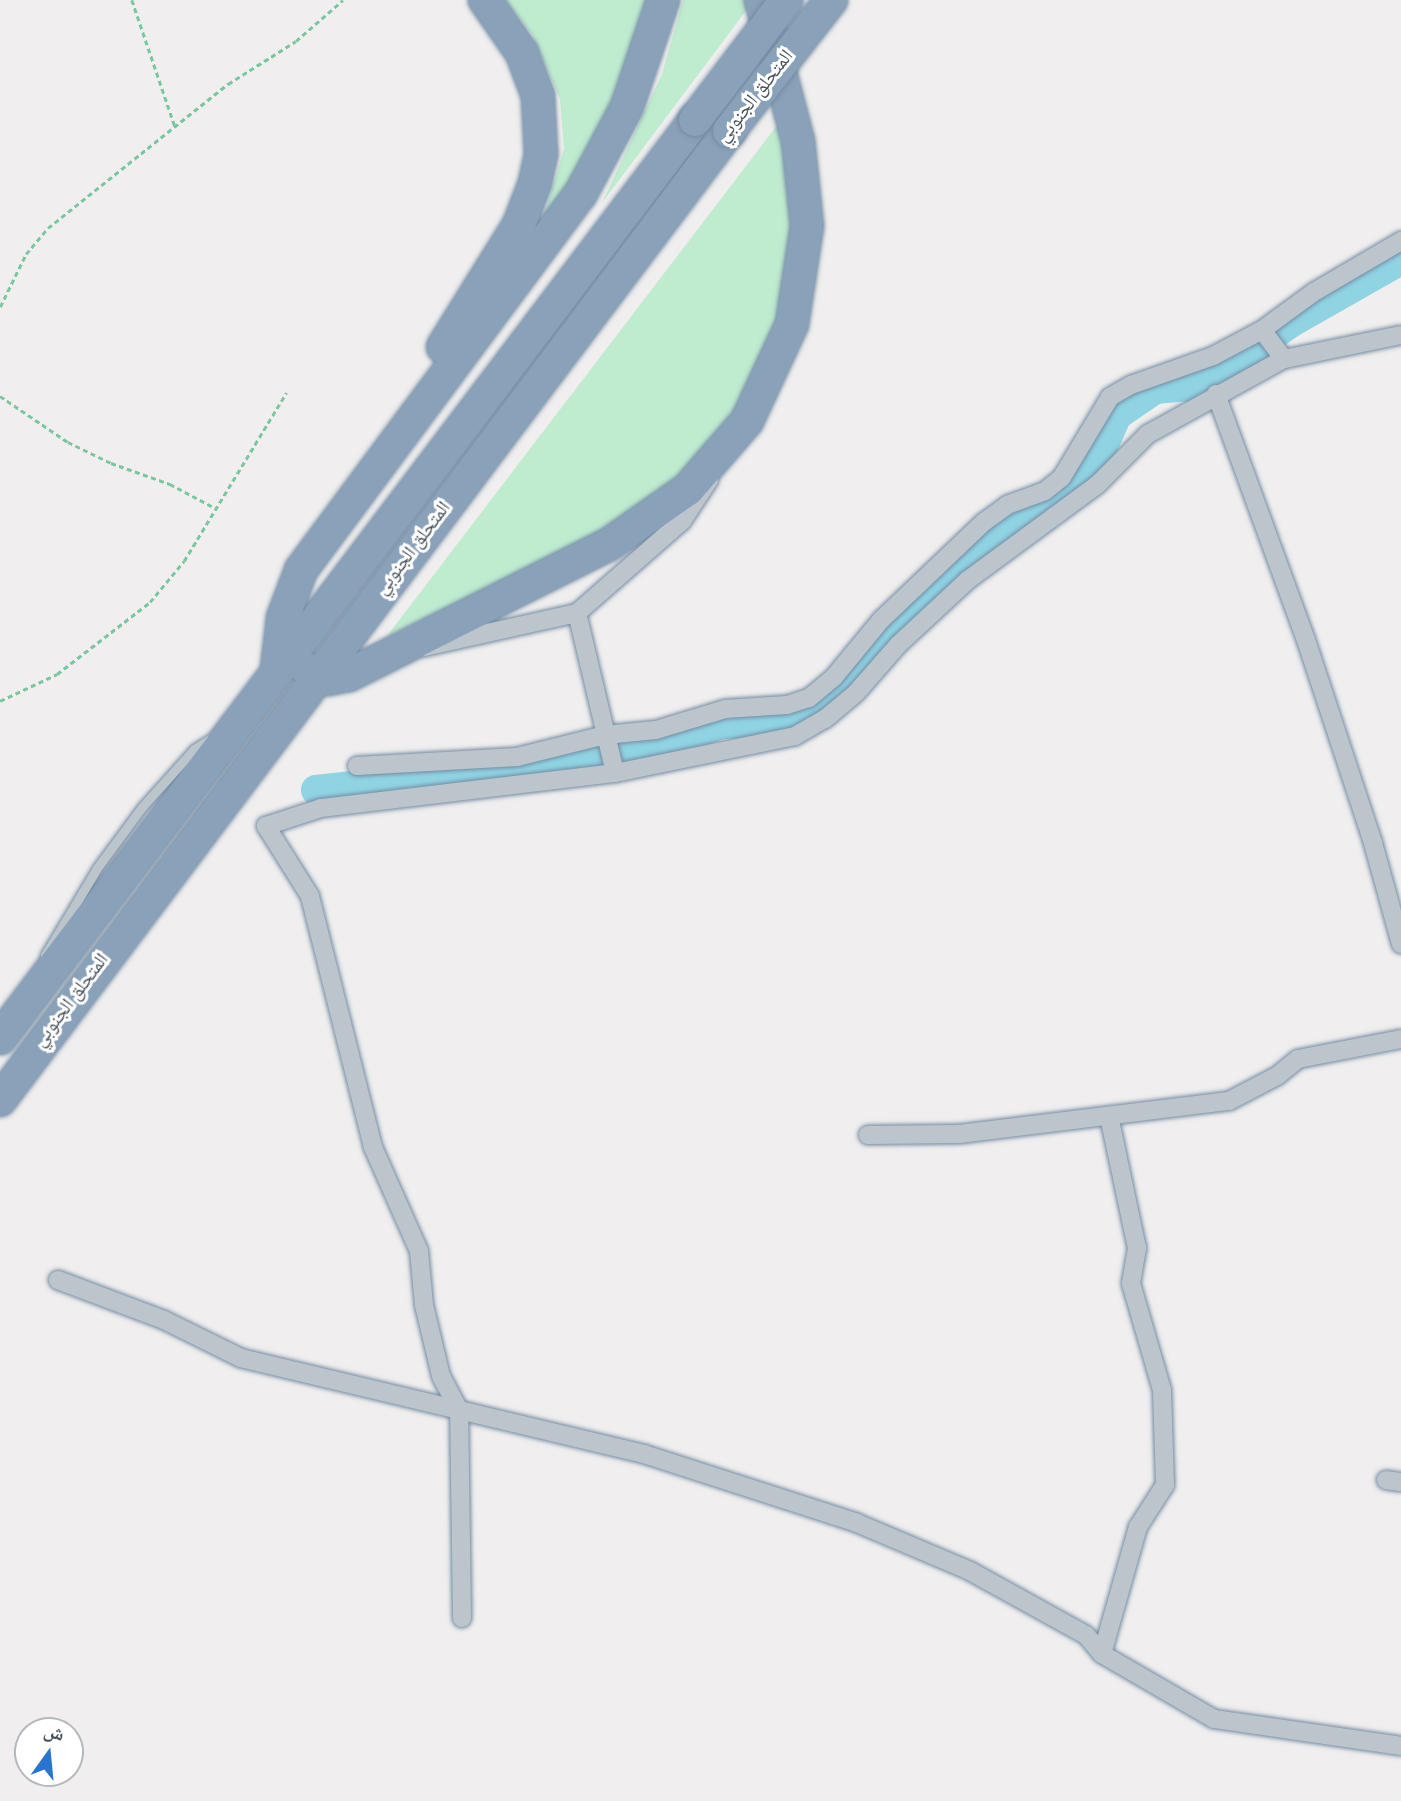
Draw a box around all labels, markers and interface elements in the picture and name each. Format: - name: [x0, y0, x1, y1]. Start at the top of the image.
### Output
- street label: المتحلق الجنوبي: [713, 46, 799, 148]
- street label: المتحلق الجنوبي: [371, 498, 457, 600]
- street label: المتحلق الجنوبي: [29, 950, 115, 1052]
- north arrow: [14, 1717, 84, 1787]
- text: ش: [41, 1719, 67, 1748]

